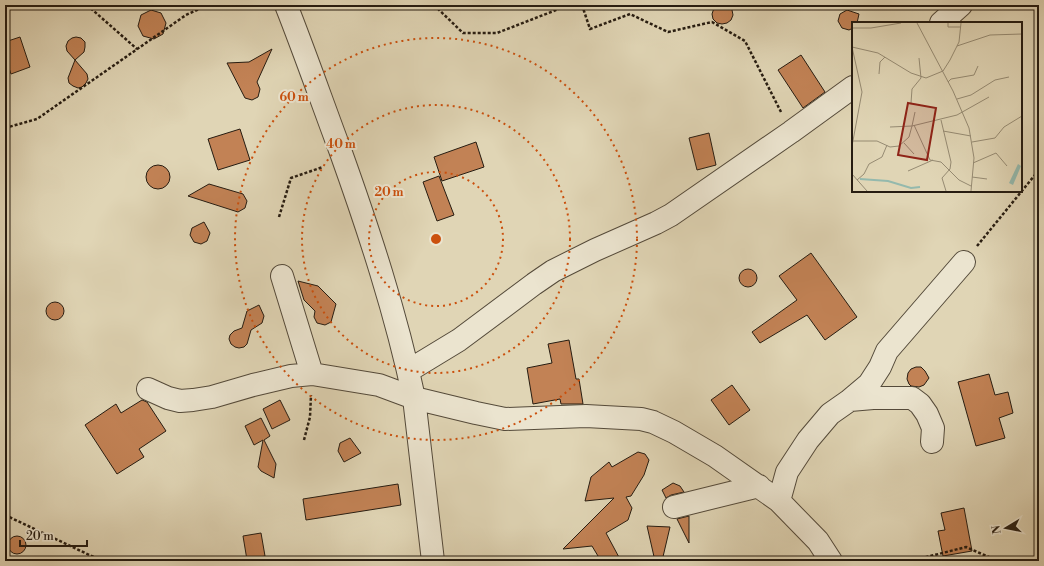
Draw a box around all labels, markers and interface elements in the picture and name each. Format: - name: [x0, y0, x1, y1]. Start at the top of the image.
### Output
- inset map: [852, 22, 1022, 192]
- text: 60 m: [279, 90, 309, 105]
- text: 40 m: [326, 137, 356, 152]
- text: 20 m: [374, 185, 404, 200]
- centre of rings: [429, 232, 443, 246]
- north arrow: [986, 508, 1026, 548]
- scale bar: [20, 522, 87, 548]
- text: N: [989, 524, 1005, 535]
- text: 20 m: [26, 529, 54, 544]

